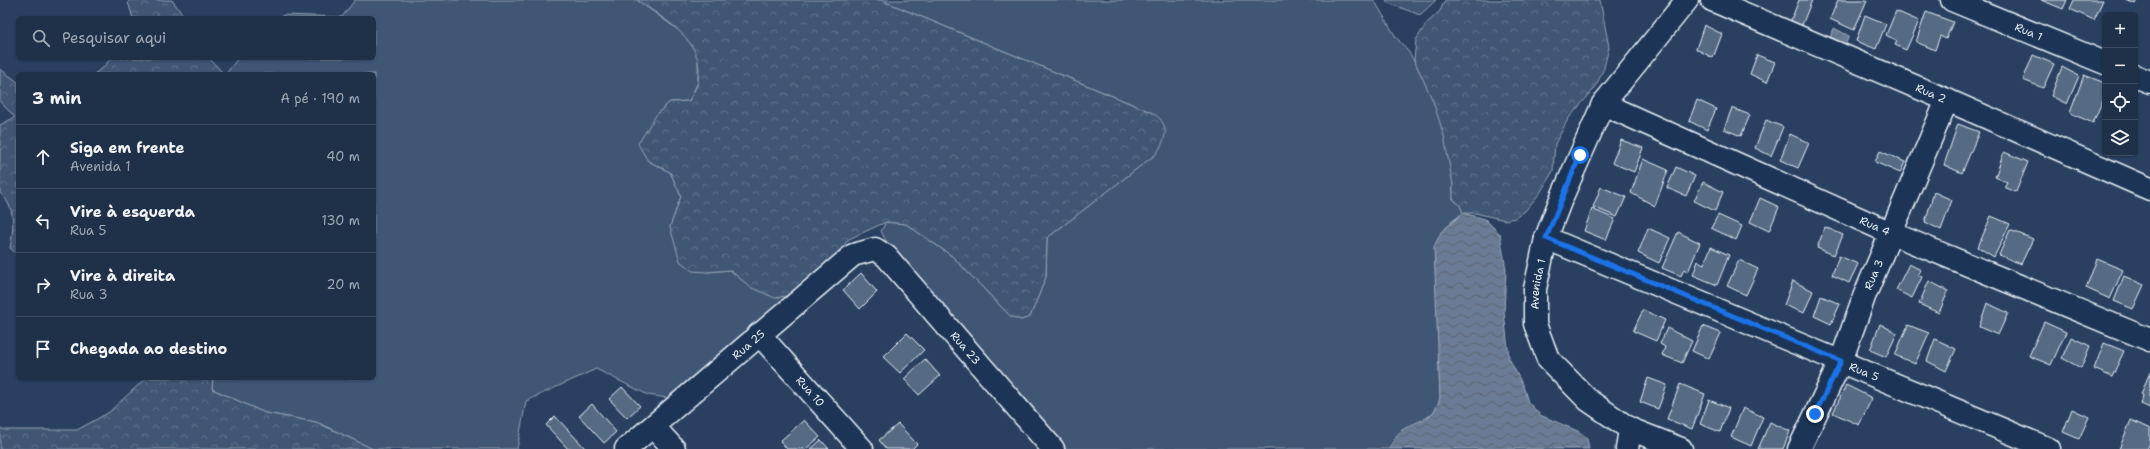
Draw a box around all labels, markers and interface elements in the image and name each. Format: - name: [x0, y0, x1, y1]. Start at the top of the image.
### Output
- map controls: [2102, 12, 2138, 156]
- button: +: [2102, 12, 2138, 48]
- search box: [16, 16, 376, 60]
- street label: Rua 1: [2013, 19, 2045, 44]
- icon: search: [30, 27, 52, 49]
- text: Pesquisar aqui: [62, 28, 166, 48]
- button: −: [2102, 48, 2138, 84]
- street label: Rua 2: [1913, 80, 1949, 106]
- button: locate: [2102, 84, 2138, 120]
- text: 3 min: [32, 87, 82, 109]
- text: A pé · 190 m: [280, 90, 360, 107]
- button: layers: [2102, 120, 2138, 156]
- text: Siga em frente: [70, 138, 185, 158]
- icon: ahead: [32, 146, 54, 168]
- route start: [1571, 146, 1589, 164]
- text: 40 m: [326, 148, 360, 165]
- text: Avenida 1: [70, 158, 131, 175]
- text: Vire à esquerda: [70, 202, 195, 222]
- icon: left: [32, 210, 54, 232]
- text: 130 m: [322, 212, 360, 229]
- street label: Rua 4: [1857, 212, 1893, 239]
- text: Rua 5: [70, 222, 107, 239]
- street label: Avenida 1: [1527, 257, 1549, 310]
- street label: Rua 3: [1860, 257, 1887, 292]
- text: Vire à direita: [70, 266, 175, 286]
- icon: right: [32, 274, 54, 296]
- text: 20 m: [327, 276, 360, 293]
- text: Rua 3: [70, 286, 108, 303]
- street label: Rua 25: [729, 326, 768, 363]
- street label: Rua 23: [947, 328, 984, 368]
- icon: arrive: [32, 338, 54, 360]
- text: Chegada ao destino: [70, 339, 227, 359]
- street label: Rua 5: [1847, 359, 1882, 384]
- street label: Rua 10: [793, 373, 828, 410]
- route end: [1806, 405, 1824, 423]

